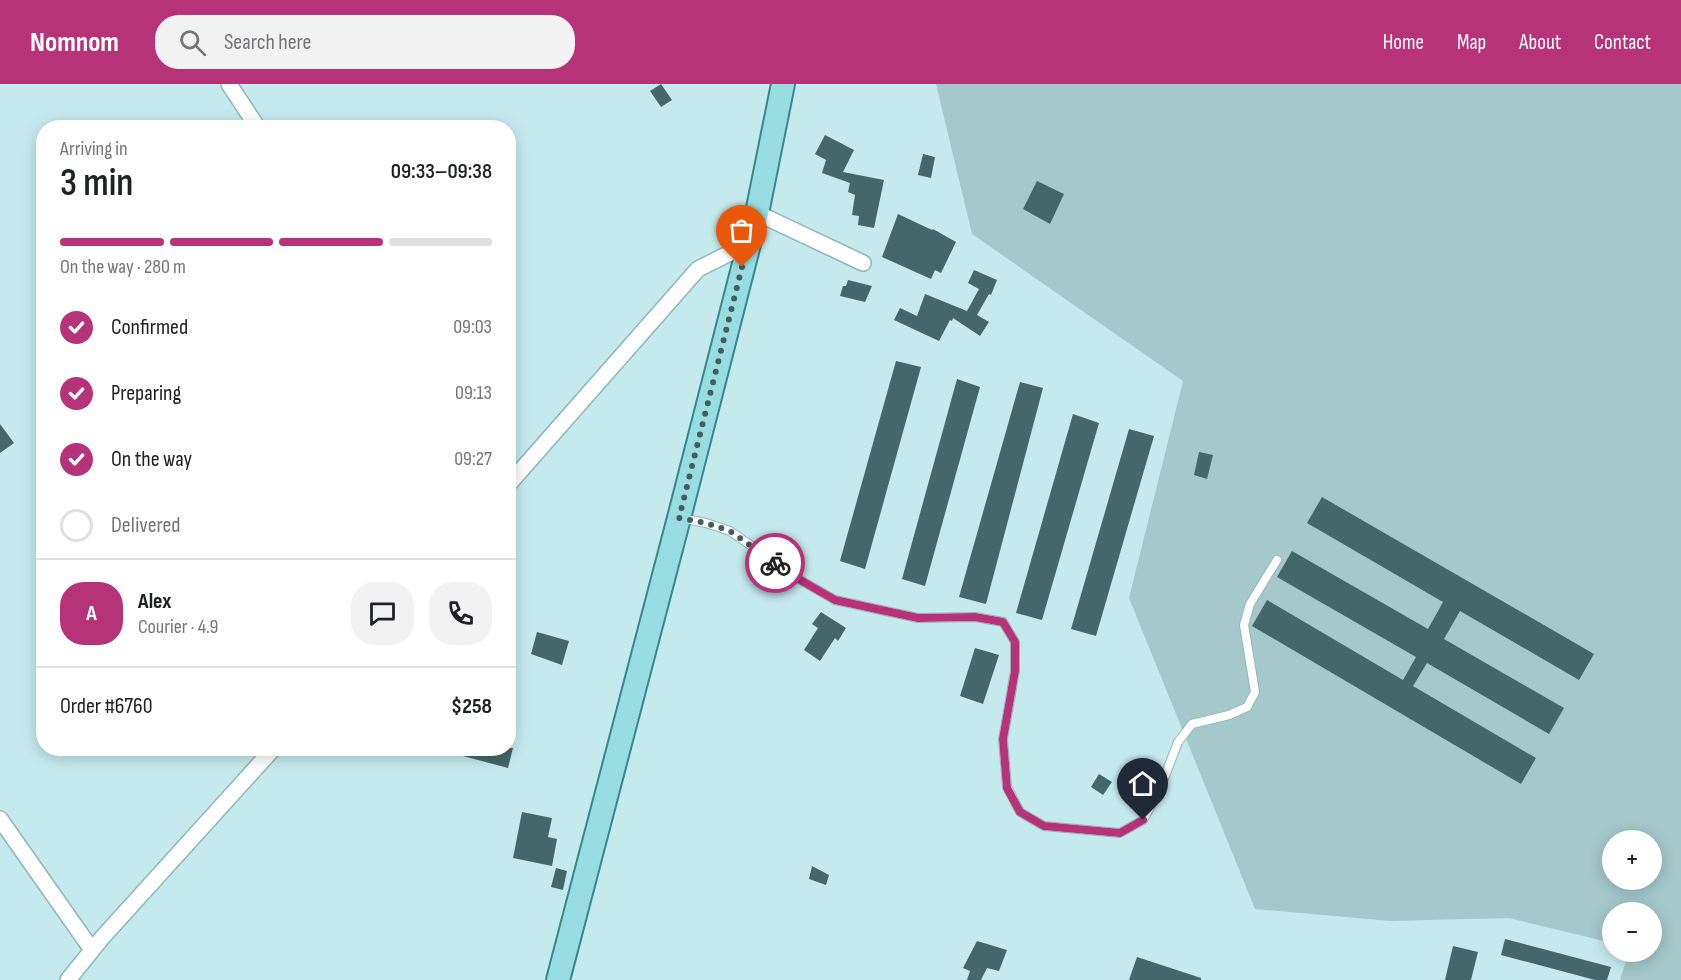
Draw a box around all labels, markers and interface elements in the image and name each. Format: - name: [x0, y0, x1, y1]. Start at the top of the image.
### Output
- search box: [155, 15, 575, 69]
- text: Nomnom: [30, 26, 119, 59]
- icon: search: [176, 26, 209, 59]
- text: Search here: [224, 29, 311, 56]
- text: Home: [1383, 30, 1424, 55]
- text: Map: [1457, 30, 1486, 55]
- text: About: [1519, 30, 1561, 55]
- text: Contact: [1594, 30, 1651, 55]
- text: Arriving in: [60, 137, 128, 161]
- text: 09:33–09:38: [391, 158, 492, 185]
- text: 3 min: [60, 160, 133, 207]
- pin: [716, 205, 767, 267]
- icon: bag: [725, 214, 758, 247]
- text: On the way · 280 m: [60, 255, 186, 279]
- icon: check: [60, 311, 93, 344]
- text: Confirmed: [111, 314, 188, 341]
- text: 09:03: [453, 315, 492, 339]
- icon: check: [60, 377, 93, 410]
- text: Preparing: [111, 380, 181, 407]
- text: 09:13: [455, 381, 492, 405]
- icon: check: [60, 443, 93, 476]
- text: On the way: [111, 446, 192, 473]
- text: 09:27: [454, 447, 492, 471]
- text: Delivered: [111, 512, 180, 539]
- courier: [745, 533, 805, 593]
- icon: bike: [759, 547, 792, 580]
- button: chat: [351, 582, 414, 645]
- button: phone: [429, 582, 492, 645]
- text: Alex: [138, 588, 171, 615]
- text: A: [86, 600, 97, 627]
- text: Courier · 4.9: [138, 615, 218, 639]
- text: Order #6760: [60, 693, 153, 720]
- text: $258: [451, 693, 492, 720]
- pin: [1117, 758, 1168, 820]
- icon: home: [1126, 767, 1159, 800]
- map controls: [1602, 830, 1662, 962]
- button: +: [1602, 830, 1662, 890]
- button: −: [1602, 902, 1662, 962]

